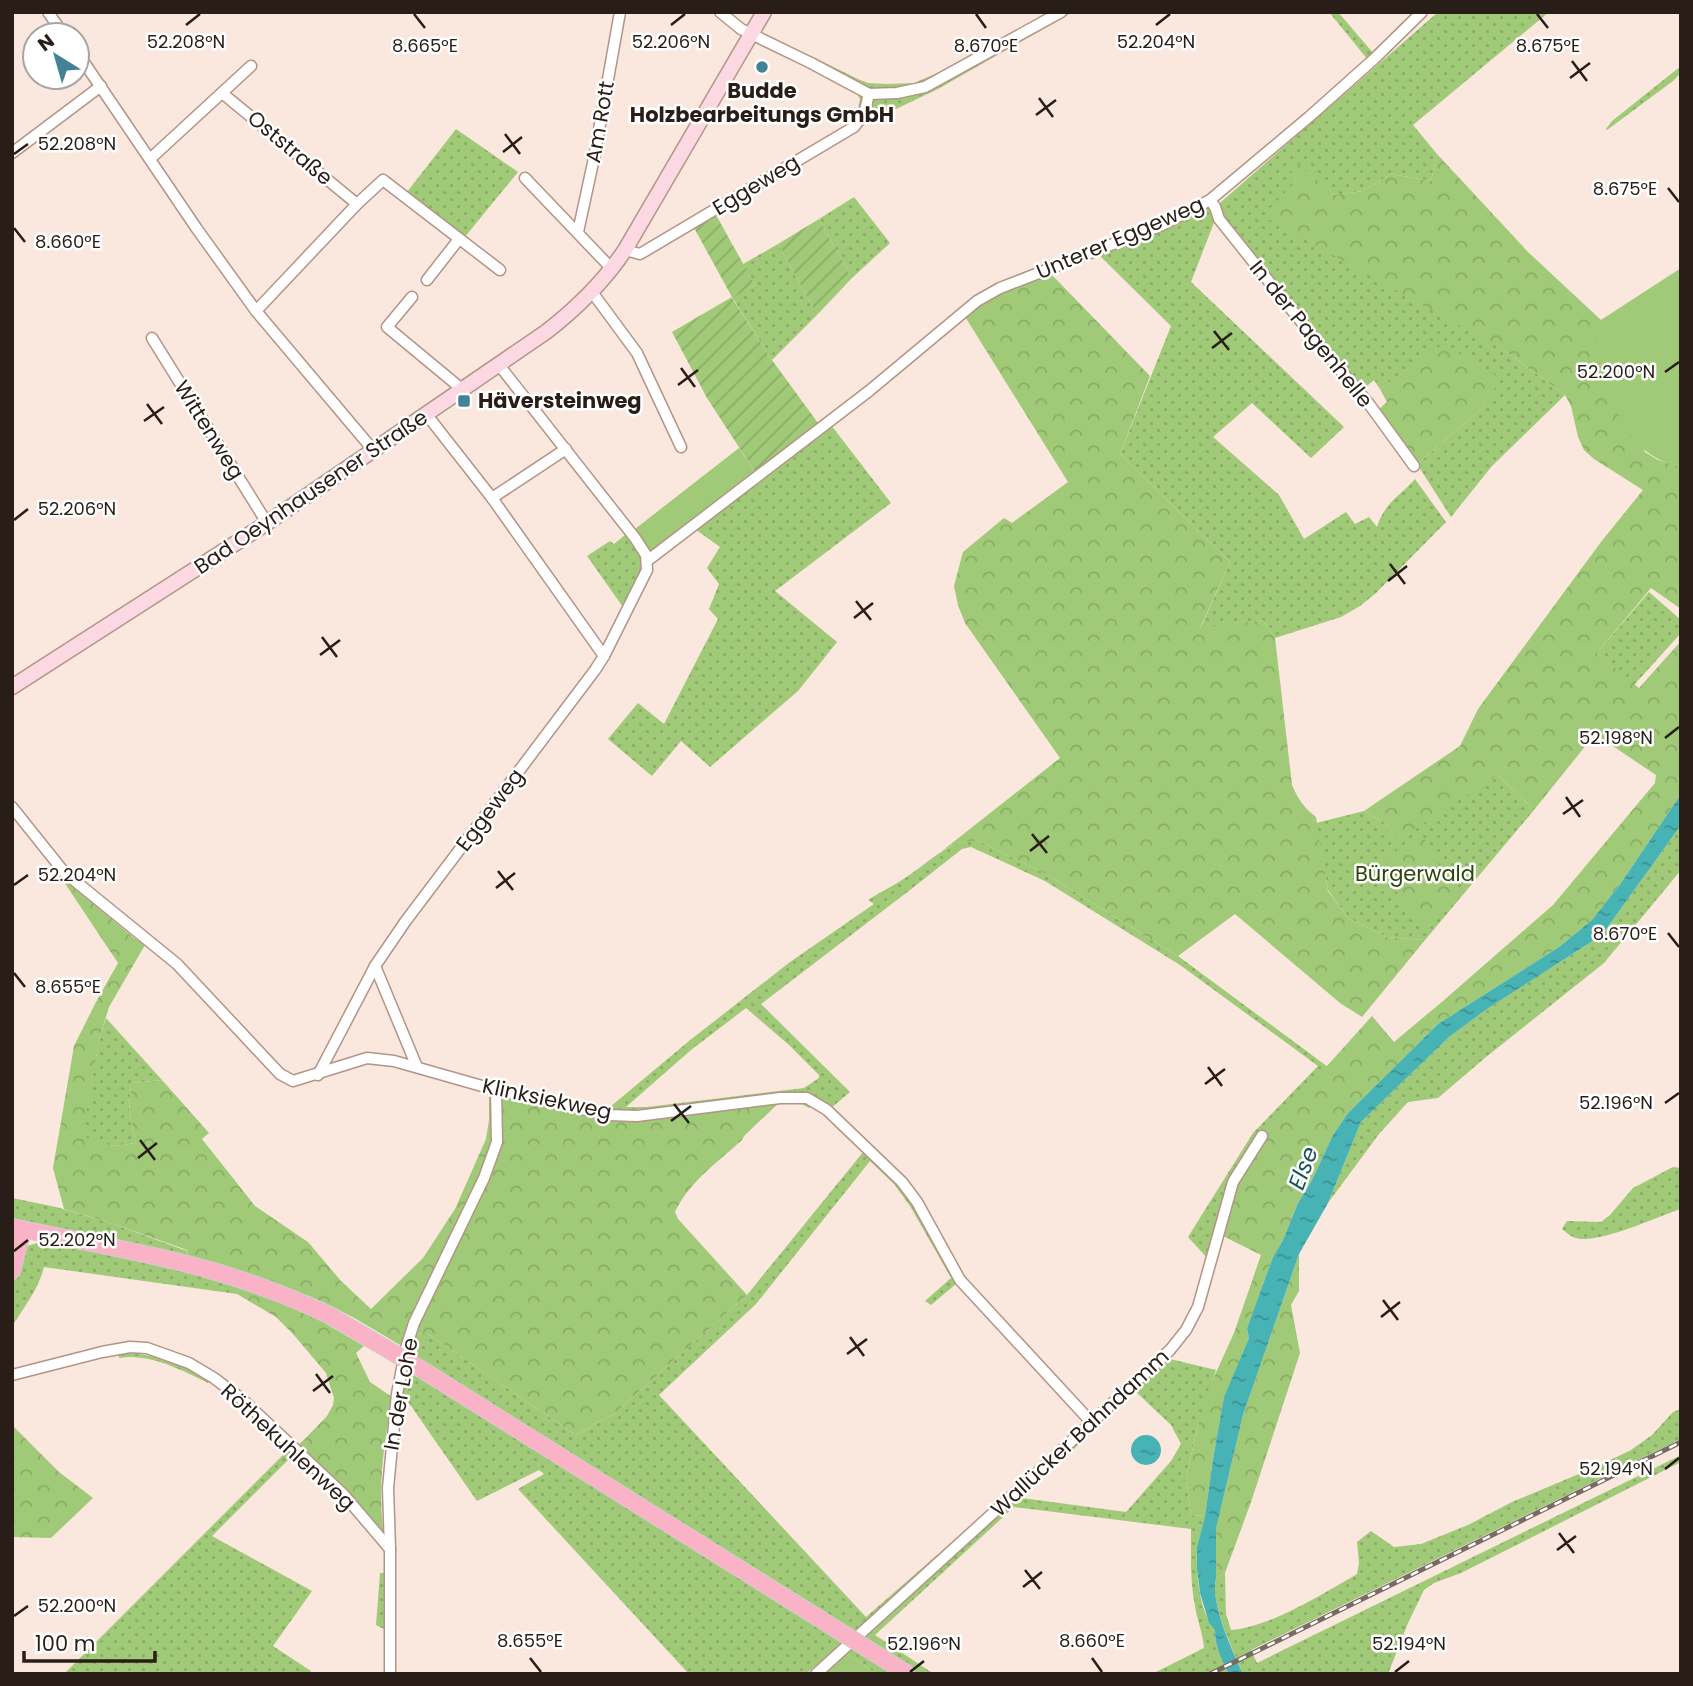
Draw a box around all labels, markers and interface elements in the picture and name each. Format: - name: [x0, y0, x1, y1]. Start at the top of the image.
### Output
- north arrow: [21, 21, 91, 91]
- text: N: [32, 28, 60, 58]
- text: 52.208°N: [147, 29, 225, 54]
- text: 52.206°N: [632, 29, 710, 54]
- text: 52.204°N: [1117, 29, 1195, 54]
- text: 8.665°E: [392, 33, 458, 58]
- text: 8.670°E: [954, 33, 1018, 58]
- text: 8.675°E: [1516, 33, 1580, 58]
- marker: Budde Holzbearbeitungs GmbH: [754, 59, 770, 75]
- place label: Budde Holzbearbeitungs GmbH: [630, 76, 894, 129]
- street label: Am Rott: [578, 79, 621, 165]
- street label: Oststraße: [242, 103, 339, 192]
- text: 52.208°N: [38, 131, 116, 156]
- street label: Eggeweg: [707, 147, 805, 222]
- text: 8.675°E: [1593, 176, 1657, 201]
- street label: Unterer Eggeweg: [1032, 189, 1208, 286]
- text: 8.660°E: [35, 229, 101, 254]
- street label: In der Pagenhelle: [1243, 254, 1380, 413]
- text: 52.200°N: [1577, 359, 1655, 384]
- street label: Wittenweg: [167, 375, 251, 485]
- place label: Häversteinweg: [478, 386, 642, 415]
- marker: Häversteinweg: [456, 393, 472, 409]
- street label: Bad Oeynhausener Straße: [188, 402, 433, 581]
- text: 52.206°N: [38, 496, 116, 521]
- text: 52.198°N: [1579, 725, 1653, 750]
- street label: Eggeweg: [449, 762, 530, 857]
- park label: Bürgerwald: [1355, 859, 1475, 888]
- text: 52.204°N: [38, 862, 116, 887]
- text: 8.670°E: [1593, 921, 1657, 946]
- text: 8.655°E: [35, 974, 101, 999]
- street label: Klinksiekweg: [480, 1071, 614, 1126]
- text: 52.196°N: [1579, 1090, 1653, 1115]
- water label: Else: [1280, 1142, 1326, 1194]
- text: 52.202°N: [38, 1227, 116, 1252]
- street label: In der Lohe: [376, 1335, 425, 1452]
- street label: Wallücker Bahndamm: [984, 1342, 1175, 1523]
- street label: Röthekuhlenweg: [215, 1377, 362, 1517]
- text: 52.194°N: [1579, 1456, 1653, 1481]
- text: 52.200°N: [38, 1593, 116, 1618]
- scale bar: [24, 1620, 156, 1664]
- text: 8.655°E: [497, 1628, 563, 1653]
- text: 8.660°E: [1059, 1628, 1125, 1653]
- text: 100 m: [35, 1629, 95, 1658]
- text: 52.196°N: [887, 1631, 961, 1656]
- text: 52.194°N: [1372, 1631, 1446, 1656]

